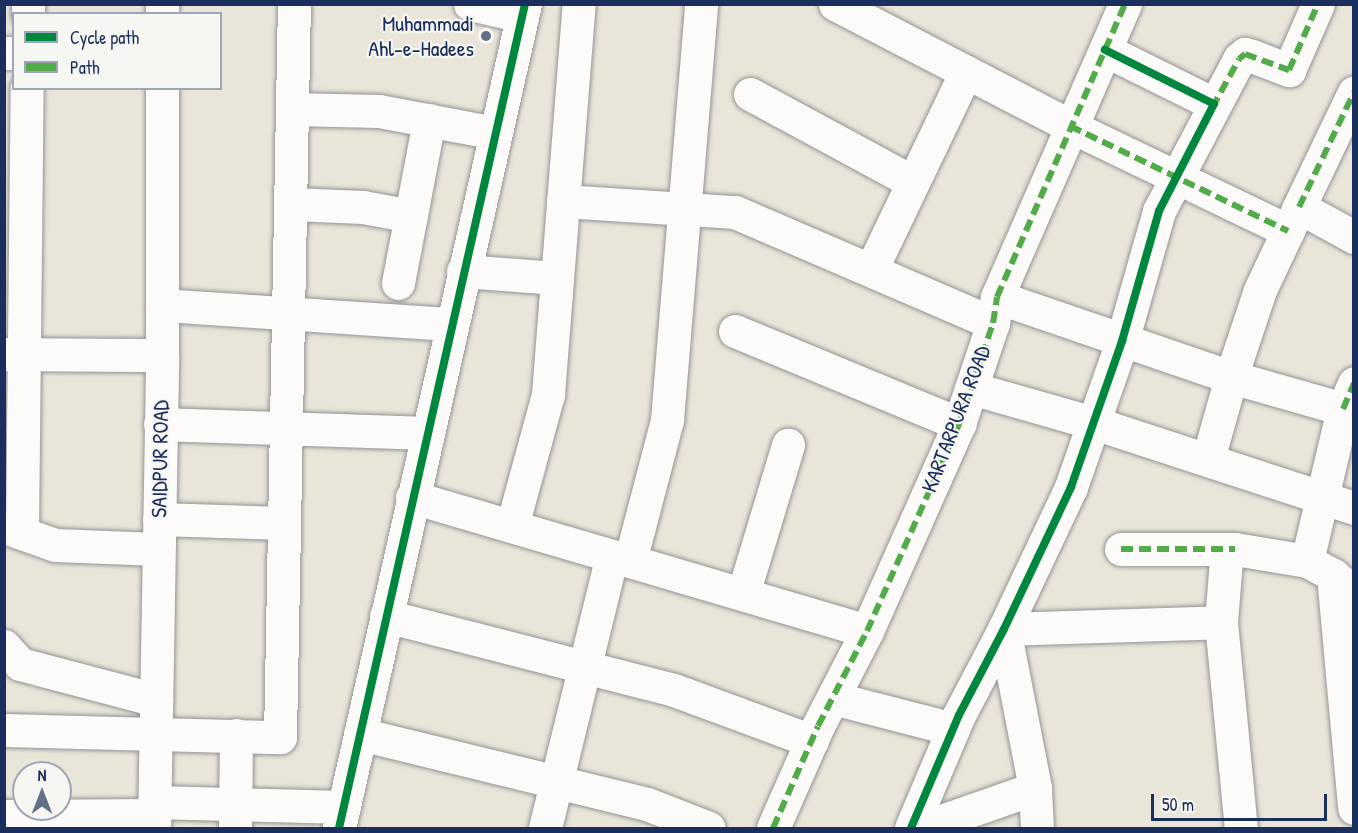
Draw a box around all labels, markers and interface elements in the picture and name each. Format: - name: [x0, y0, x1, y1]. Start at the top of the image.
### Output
- place label: Muhammadi Ahl-e-Hadees: [368, 10, 474, 62]
- legend: [12, 12, 222, 90]
- text: Cycle path: [70, 25, 139, 50]
- marker: Muhammadi Ahl-e-Hadees: [479, 29, 493, 43]
- text: Path: [70, 55, 99, 80]
- street label: KARTARPURA ROAD: [916, 342, 996, 496]
- street label: SAIDPUR ROAD: [146, 400, 174, 518]
- north arrow: [12, 761, 72, 821]
- text: N: [38, 764, 46, 786]
- scale bar: [1154, 782, 1330, 820]
- text: 50 m: [1162, 792, 1194, 817]

